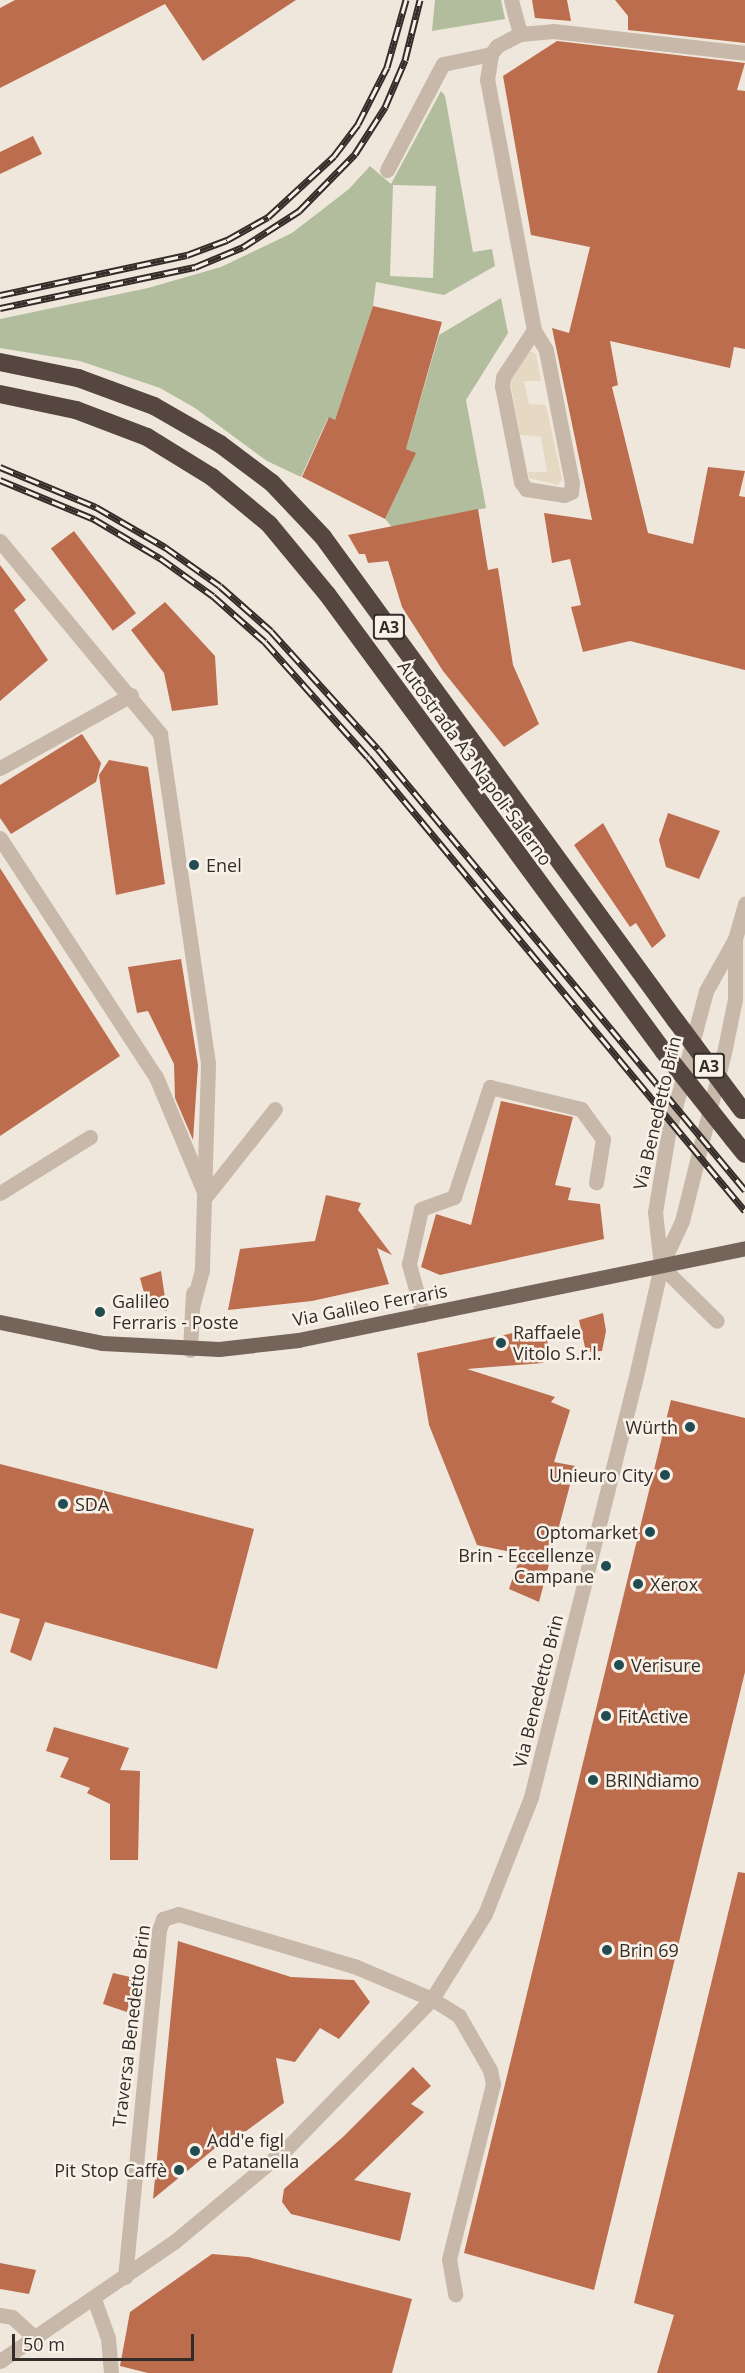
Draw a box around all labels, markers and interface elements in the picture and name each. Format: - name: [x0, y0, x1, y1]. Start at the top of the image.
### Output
- road number: A3: [372, 614, 406, 640]
- street label: Autostrada A3 Napoli-Salerno: [393, 656, 557, 870]
- place label: Enel: [206, 854, 242, 876]
- marker: Enel: [187, 858, 201, 872]
- street label: Via Benedetto Brin: [629, 1034, 685, 1192]
- road number: A3: [692, 1053, 726, 1079]
- street label: Via Galileo Ferraris: [291, 1279, 449, 1331]
- place label: Galileo Ferraris - Poste: [112, 1291, 238, 1334]
- marker: Galileo Ferraris - Poste: [93, 1305, 107, 1319]
- place label: Raffaele Vitolo S.r.l.: [513, 1322, 602, 1364]
- marker: Raffaele Vitolo S.r.l.: [494, 1336, 508, 1350]
- place label: Würth: [626, 1416, 678, 1438]
- marker: Würth: [683, 1420, 697, 1434]
- place label: Unieuro City: [549, 1464, 653, 1486]
- marker: Unieuro City: [658, 1468, 672, 1482]
- place label: SDA: [75, 1493, 109, 1515]
- marker: SDA: [56, 1497, 70, 1511]
- place label: Optomarket: [536, 1521, 638, 1543]
- marker: Optomarket: [643, 1525, 657, 1539]
- place label: Brin - Eccellenze Campane: [458, 1545, 594, 1588]
- marker: Brin - Eccellenze Campane: [599, 1559, 613, 1573]
- place label: Xerox: [650, 1573, 698, 1595]
- marker: Xerox: [631, 1577, 645, 1591]
- street label: Via Benedetto Brin: [509, 1612, 567, 1770]
- place label: Verisure: [631, 1654, 701, 1676]
- marker: Verisure: [612, 1658, 626, 1672]
- place label: FitActive: [618, 1705, 688, 1727]
- marker: FitActive: [599, 1709, 613, 1723]
- place label: BRINdiamo: [605, 1769, 699, 1791]
- marker: BRINdiamo: [586, 1773, 600, 1787]
- street label: Traversa Benedetto Brin: [108, 1923, 154, 2129]
- place label: Brin 69: [619, 1939, 679, 1961]
- marker: Brin 69: [600, 1943, 614, 1957]
- place label: Add'e figl e Patanella: [207, 2130, 299, 2172]
- marker: Add'e figl e Patanella: [188, 2144, 202, 2158]
- place label: Pit Stop Caffè: [54, 2159, 167, 2181]
- marker: Pit Stop Caffè: [172, 2163, 186, 2177]
- scale bar: [15, 2322, 196, 2360]
- text: 50 m: [23, 2332, 65, 2356]

